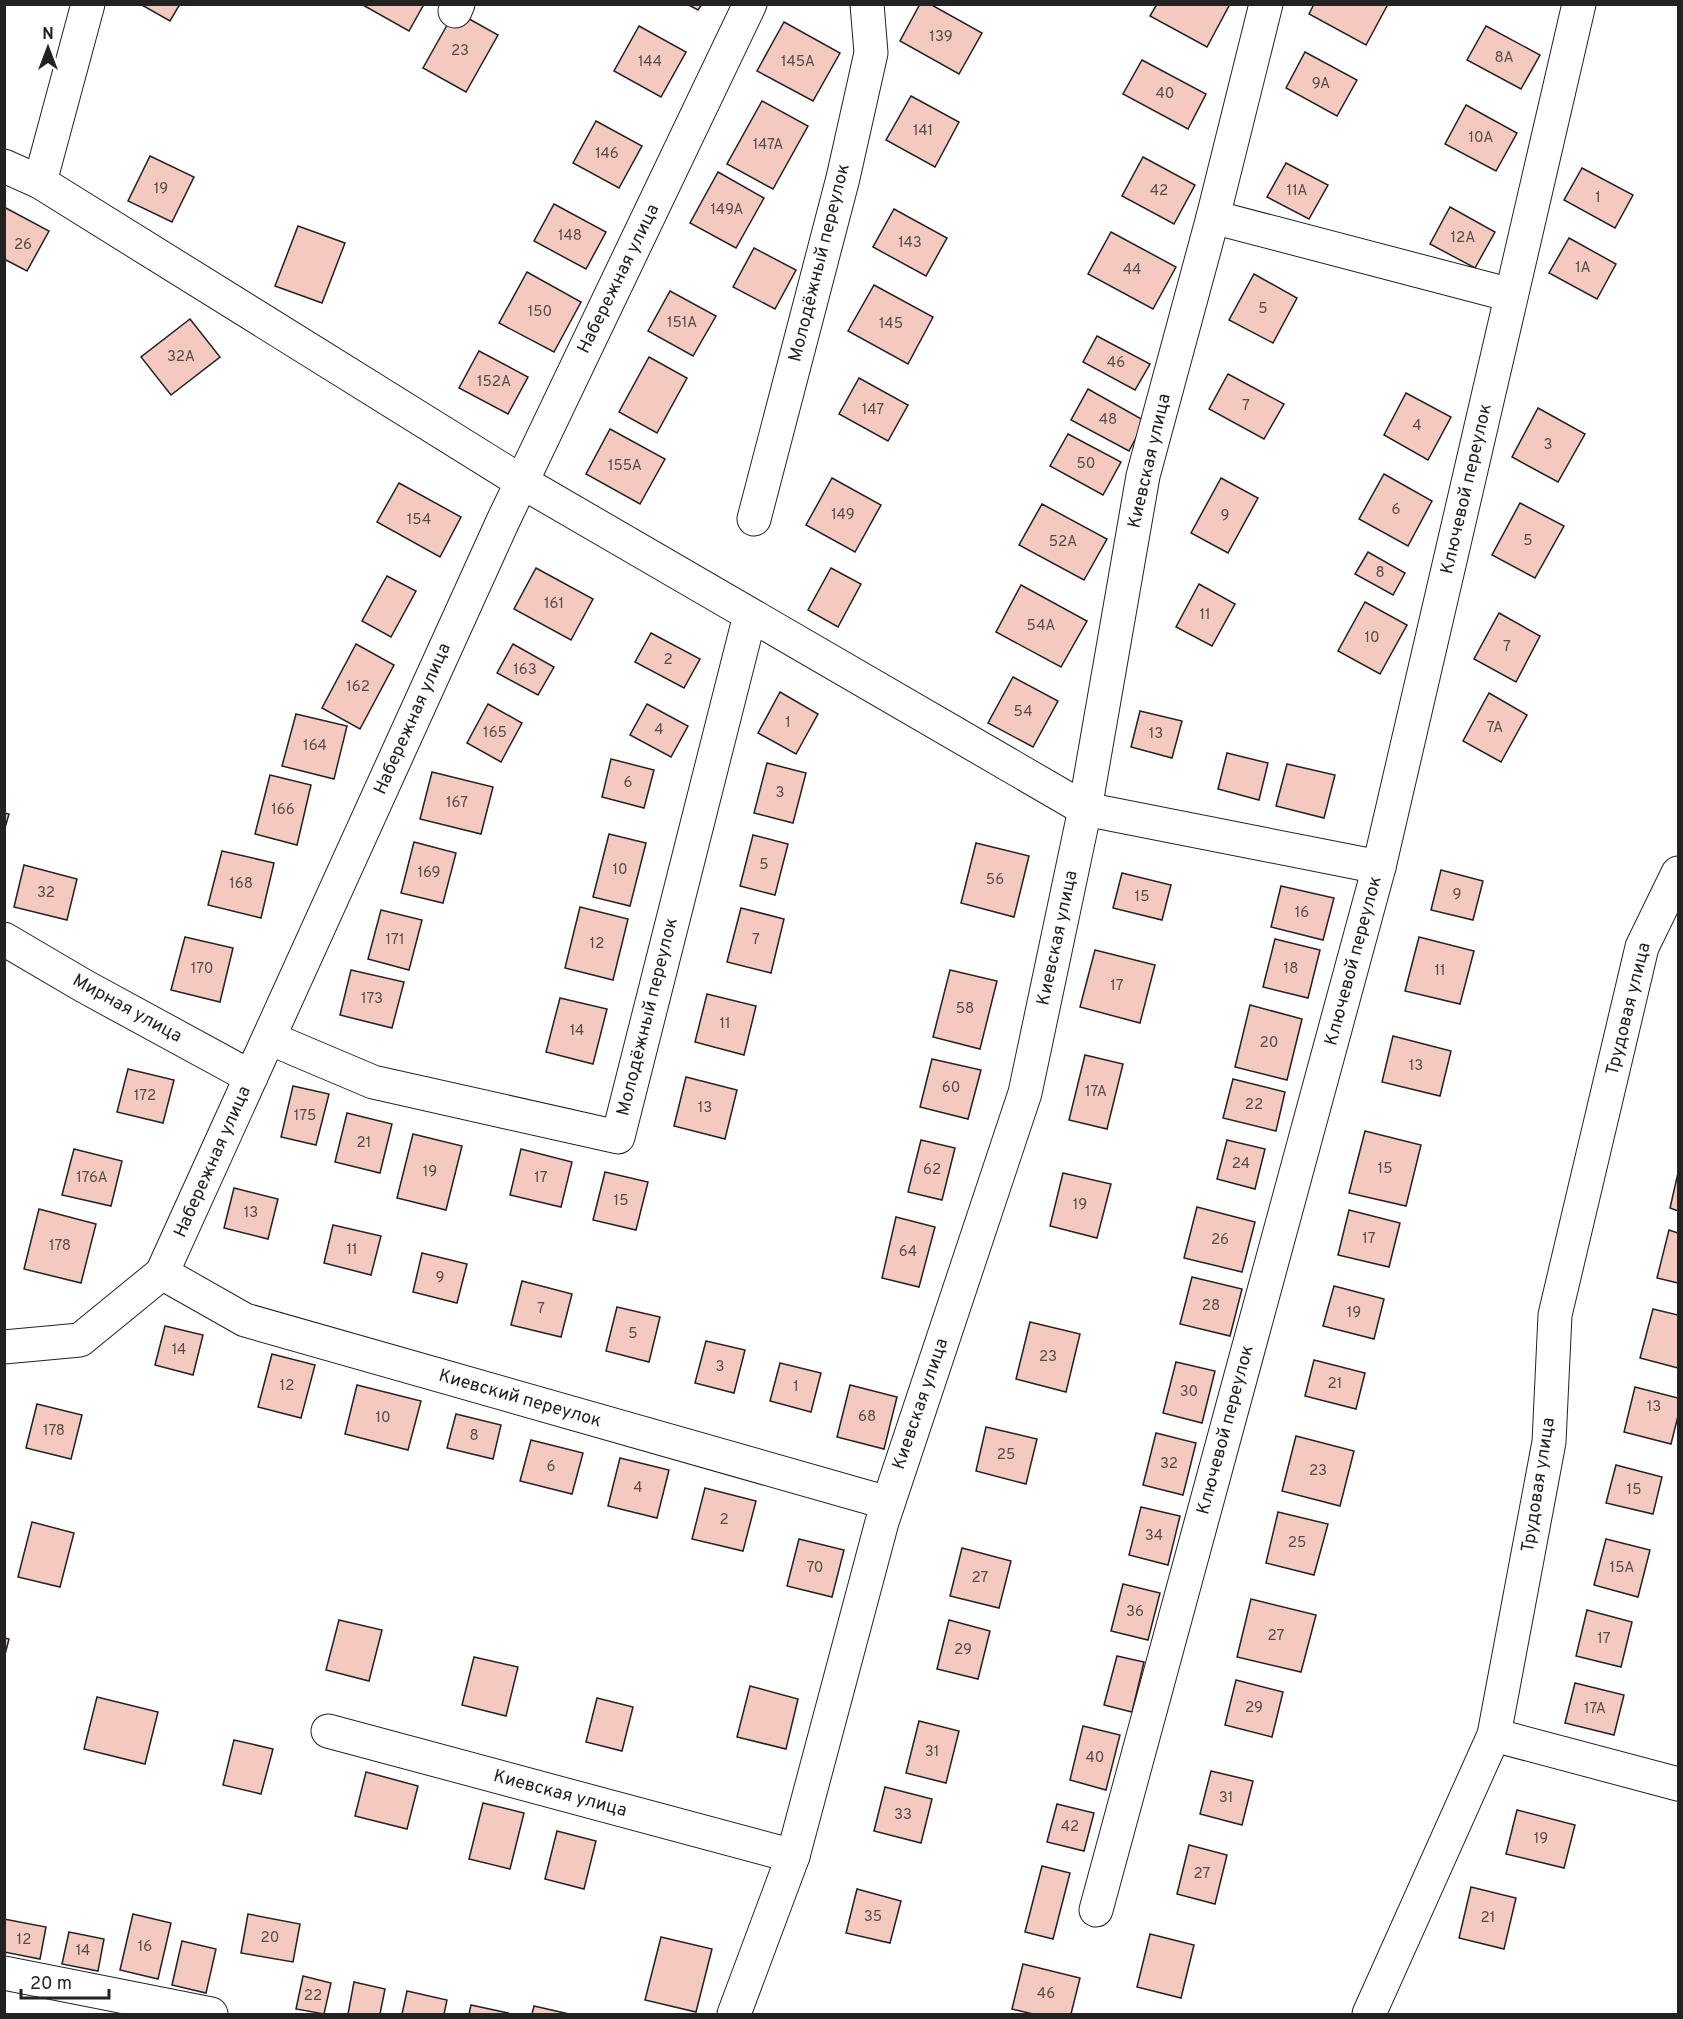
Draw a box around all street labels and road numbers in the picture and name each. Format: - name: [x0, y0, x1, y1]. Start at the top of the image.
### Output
- street label: Молодёжный переулок: [784, 161, 856, 365]
- street label: Набережная улица: [573, 201, 665, 357]
- street label: Киевская улица: [1123, 391, 1177, 531]
- street label: Ключевой переулок: [1436, 401, 1498, 577]
- street label: Набережная улица: [369, 640, 457, 798]
- street label: Киевская улица: [1032, 868, 1084, 1008]
- street label: Ключевой переулок: [1320, 874, 1388, 1048]
- street label: Молодёжный переулок: [612, 915, 684, 1119]
- street label: Трудовая улица: [1601, 940, 1657, 1078]
- street label: Мирная улица: [68, 969, 186, 1049]
- street label: Набережная улица: [169, 1083, 257, 1241]
- street label: Киевская улица: [888, 1335, 954, 1473]
- street label: Ключевой переулок: [1192, 1343, 1260, 1517]
- street label: Киевский переулок: [436, 1365, 604, 1433]
- street label: Трудовая улица: [1517, 1416, 1561, 1554]
- street label: Киевская улица: [491, 1765, 629, 1823]

